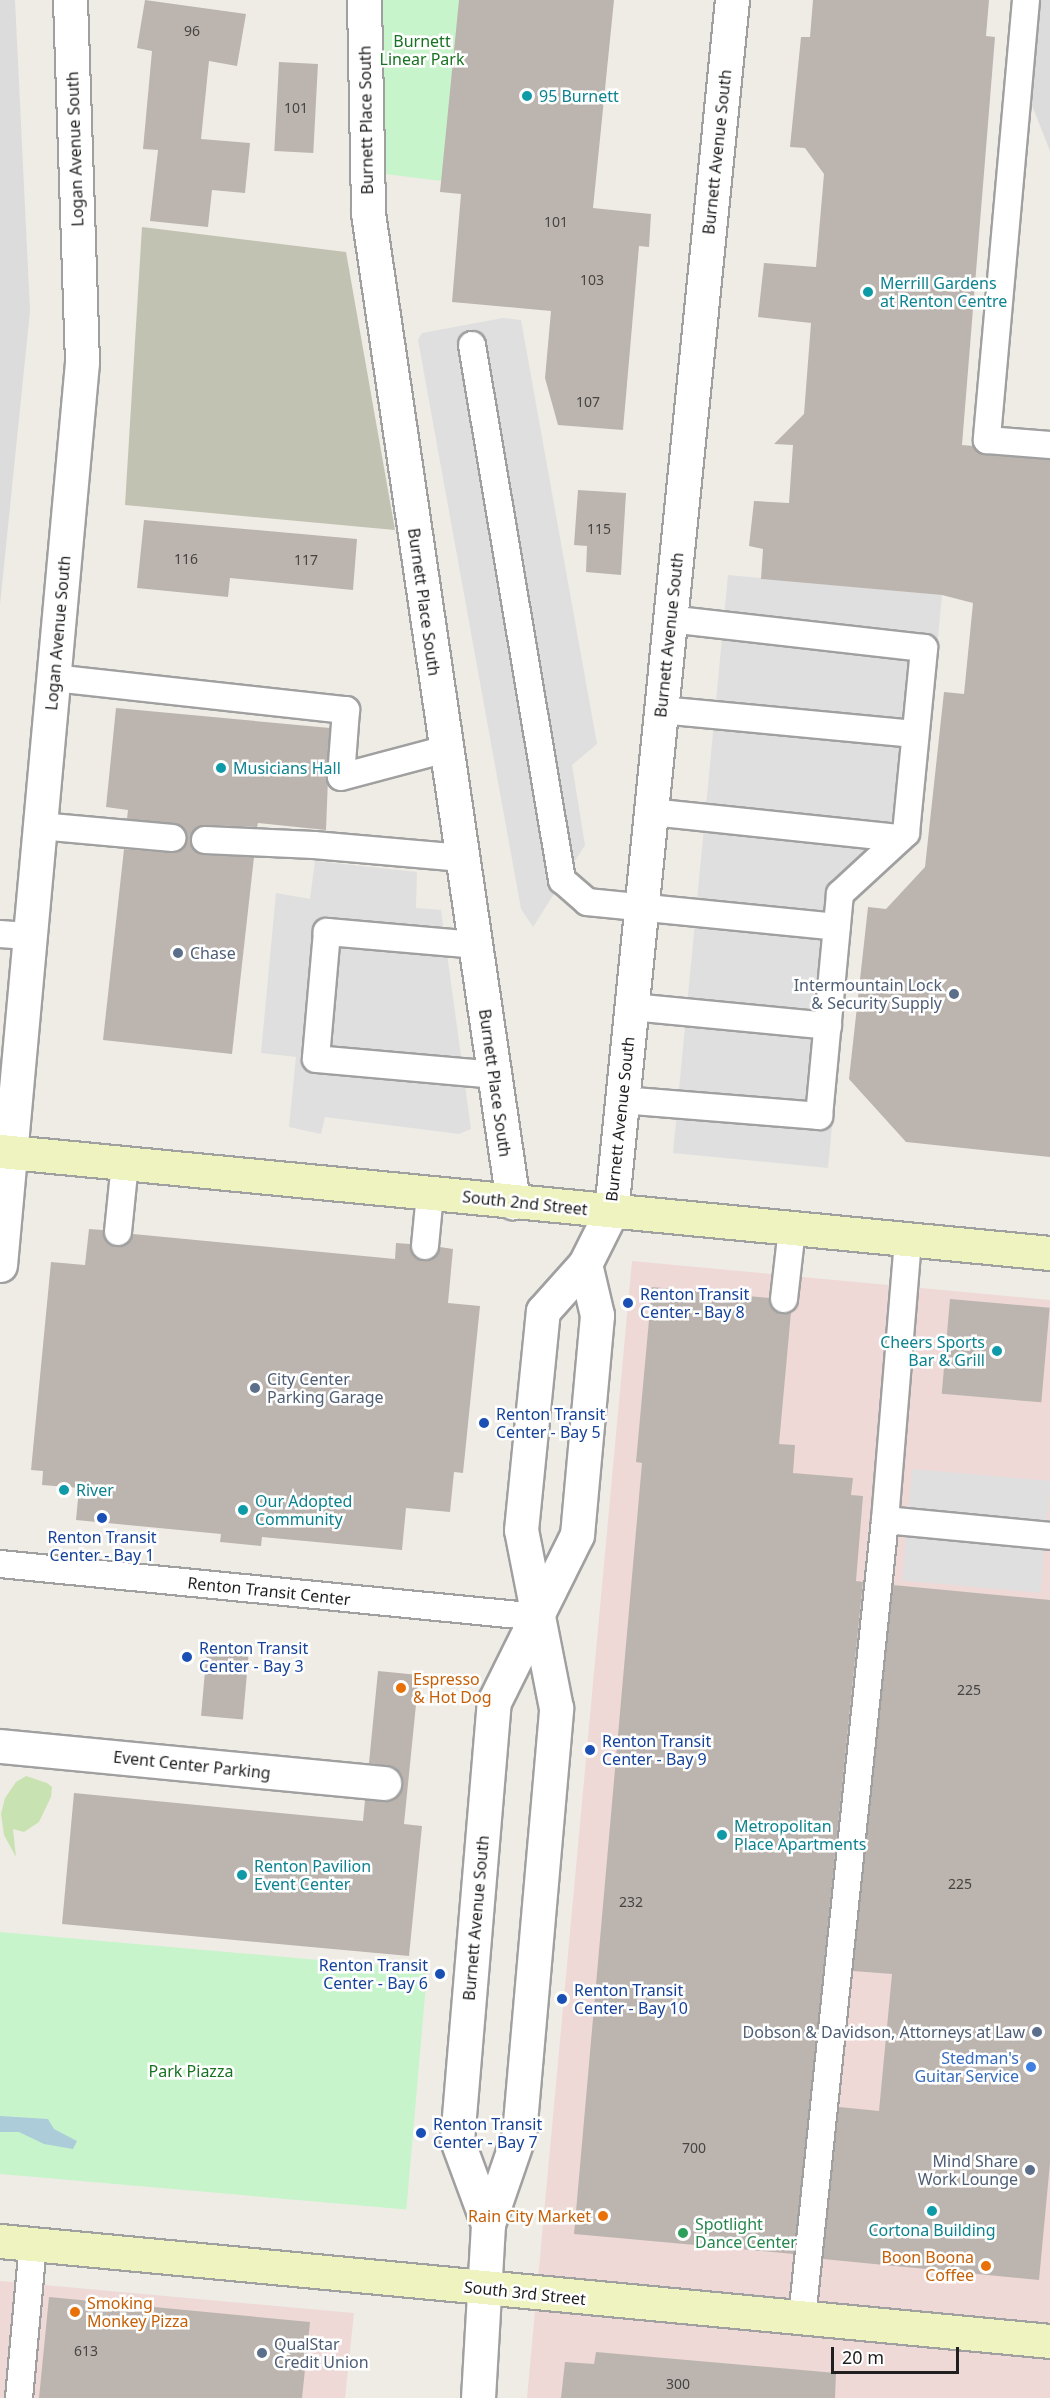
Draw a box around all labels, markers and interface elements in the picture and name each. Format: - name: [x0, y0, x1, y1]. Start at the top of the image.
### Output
- house number: 96: [184, 23, 200, 39]
- park label: Burnett Linear Park: [380, 31, 464, 69]
- street label: Burnett Place South: [355, 45, 377, 195]
- street label: Burnett Avenue South: [699, 69, 735, 235]
- street label: Logan Avenue South: [63, 71, 87, 227]
- place label: 95 Burnett: [539, 86, 619, 106]
- marker: 95 Burnett: [520, 89, 534, 103]
- house number: 101: [284, 100, 308, 116]
- house number: 101: [544, 214, 568, 230]
- house number: 103: [580, 272, 604, 288]
- place label: Merrill Gardens at Renton Centre: [880, 273, 1007, 311]
- marker: Merrill Gardens at Renton Centre: [861, 285, 875, 299]
- house number: 107: [576, 394, 600, 410]
- house number: 115: [587, 521, 611, 537]
- street label: Burnett Place South: [404, 527, 444, 677]
- house number: 116: [174, 551, 198, 567]
- house number: 117: [294, 552, 318, 568]
- street label: Burnett Avenue South: [651, 552, 687, 718]
- street label: Logan Avenue South: [42, 555, 74, 711]
- place label: Musicians Hall: [233, 758, 341, 778]
- marker: Musicians Hall: [214, 761, 228, 775]
- place label: Chase: [190, 943, 236, 963]
- marker: Chase: [171, 946, 185, 960]
- place label: Intermountain Lock & Security Supply: [794, 975, 942, 1013]
- marker: Intermountain Lock & Security Supply: [947, 987, 961, 1001]
- street label: Burnett Place South: [475, 1008, 515, 1158]
- street label: Burnett Avenue South: [602, 1036, 638, 1202]
- street label: South 2nd Street: [461, 1187, 589, 1219]
- place label: Renton Transit Center - Bay 8: [640, 1284, 749, 1322]
- marker: Renton Transit Center - Bay 8: [621, 1296, 635, 1310]
- place label: Cheers Sports Bar & Grill: [880, 1332, 985, 1370]
- marker: Cheers Sports Bar & Grill: [990, 1344, 1004, 1358]
- place label: City Center Parking Garage: [267, 1369, 384, 1407]
- marker: City Center Parking Garage: [248, 1381, 262, 1395]
- place label: Renton Transit Center - Bay 5: [496, 1404, 605, 1442]
- marker: Renton Transit Center - Bay 5: [477, 1416, 491, 1430]
- place label: River: [76, 1480, 114, 1500]
- marker: River: [57, 1483, 71, 1497]
- place label: Our Adopted Community: [255, 1491, 352, 1529]
- marker: Our Adopted Community: [236, 1503, 250, 1517]
- marker: Renton Transit Center - Bay 1: [95, 1511, 109, 1525]
- place label: Renton Transit Center - Bay 1: [47, 1527, 157, 1565]
- street label: Renton Transit Center: [187, 1573, 351, 1609]
- place label: Renton Transit Center - Bay 3: [199, 1638, 308, 1676]
- marker: Renton Transit Center - Bay 3: [180, 1650, 194, 1664]
- place label: Espresso & Hot Dog: [413, 1669, 492, 1707]
- marker: Espresso & Hot Dog: [394, 1681, 408, 1695]
- house number: 225: [957, 1682, 981, 1698]
- place label: Renton Transit Center - Bay 9: [602, 1731, 711, 1769]
- marker: Renton Transit Center - Bay 9: [583, 1743, 597, 1757]
- street label: Event Center Parking: [112, 1747, 272, 1783]
- place label: Metropolitan Place Apartments: [734, 1816, 866, 1854]
- marker: Metropolitan Place Apartments: [715, 1828, 729, 1842]
- street label: Burnett Avenue South: [459, 1835, 493, 2001]
- place label: Renton Pavilion Event Center: [254, 1856, 371, 1894]
- marker: Renton Pavilion Event Center: [235, 1868, 249, 1882]
- house number: 225: [948, 1876, 972, 1892]
- house number: 232: [619, 1894, 643, 1910]
- place label: Renton Transit Center - Bay 6: [319, 1955, 428, 1993]
- marker: Renton Transit Center - Bay 6: [433, 1967, 447, 1981]
- place label: Renton Transit Center - Bay 10: [574, 1980, 688, 2018]
- marker: Renton Transit Center - Bay 10: [555, 1992, 569, 2006]
- place label: Dobson & Davidson, Attorneys at Law: [743, 2022, 1025, 2042]
- marker: Dobson & Davidson, Attorneys at Law: [1030, 2025, 1044, 2039]
- place label: Stedman's Guitar Service: [914, 2048, 1019, 2086]
- marker: Stedman's Guitar Service: [1024, 2060, 1038, 2074]
- park label: Park Piazza: [149, 2061, 233, 2081]
- place label: Renton Transit Center - Bay 7: [433, 2114, 542, 2152]
- marker: Renton Transit Center - Bay 7: [414, 2126, 428, 2140]
- house number: 700: [682, 2140, 706, 2156]
- place label: Mind Share Work Lounge: [918, 2151, 1018, 2189]
- marker: Mind Share Work Lounge: [1023, 2163, 1037, 2177]
- marker: Cortona Building: [925, 2204, 939, 2218]
- place label: Rain City Market: [468, 2206, 591, 2226]
- marker: Rain City Market: [596, 2209, 610, 2223]
- place label: Spotlight Dance Center: [695, 2214, 797, 2252]
- place label: Cortona Building: [868, 2220, 996, 2240]
- marker: Spotlight Dance Center: [676, 2226, 690, 2240]
- place label: Boon Boona Coffee: [882, 2247, 974, 2285]
- marker: Boon Boona Coffee: [979, 2259, 993, 2273]
- street label: South 3rd Street: [463, 2277, 587, 2309]
- place label: Smoking Monkey Pizza: [87, 2293, 188, 2331]
- marker: Smoking Monkey Pizza: [68, 2305, 82, 2319]
- place label: QualStar Credit Union: [274, 2334, 369, 2372]
- scale bar: [834, 2335, 962, 2373]
- house number: 613: [74, 2343, 98, 2359]
- text: 20 m: [842, 2345, 884, 2369]
- marker: QualStar Credit Union: [255, 2346, 269, 2360]
- house number: 300: [666, 2376, 690, 2392]

